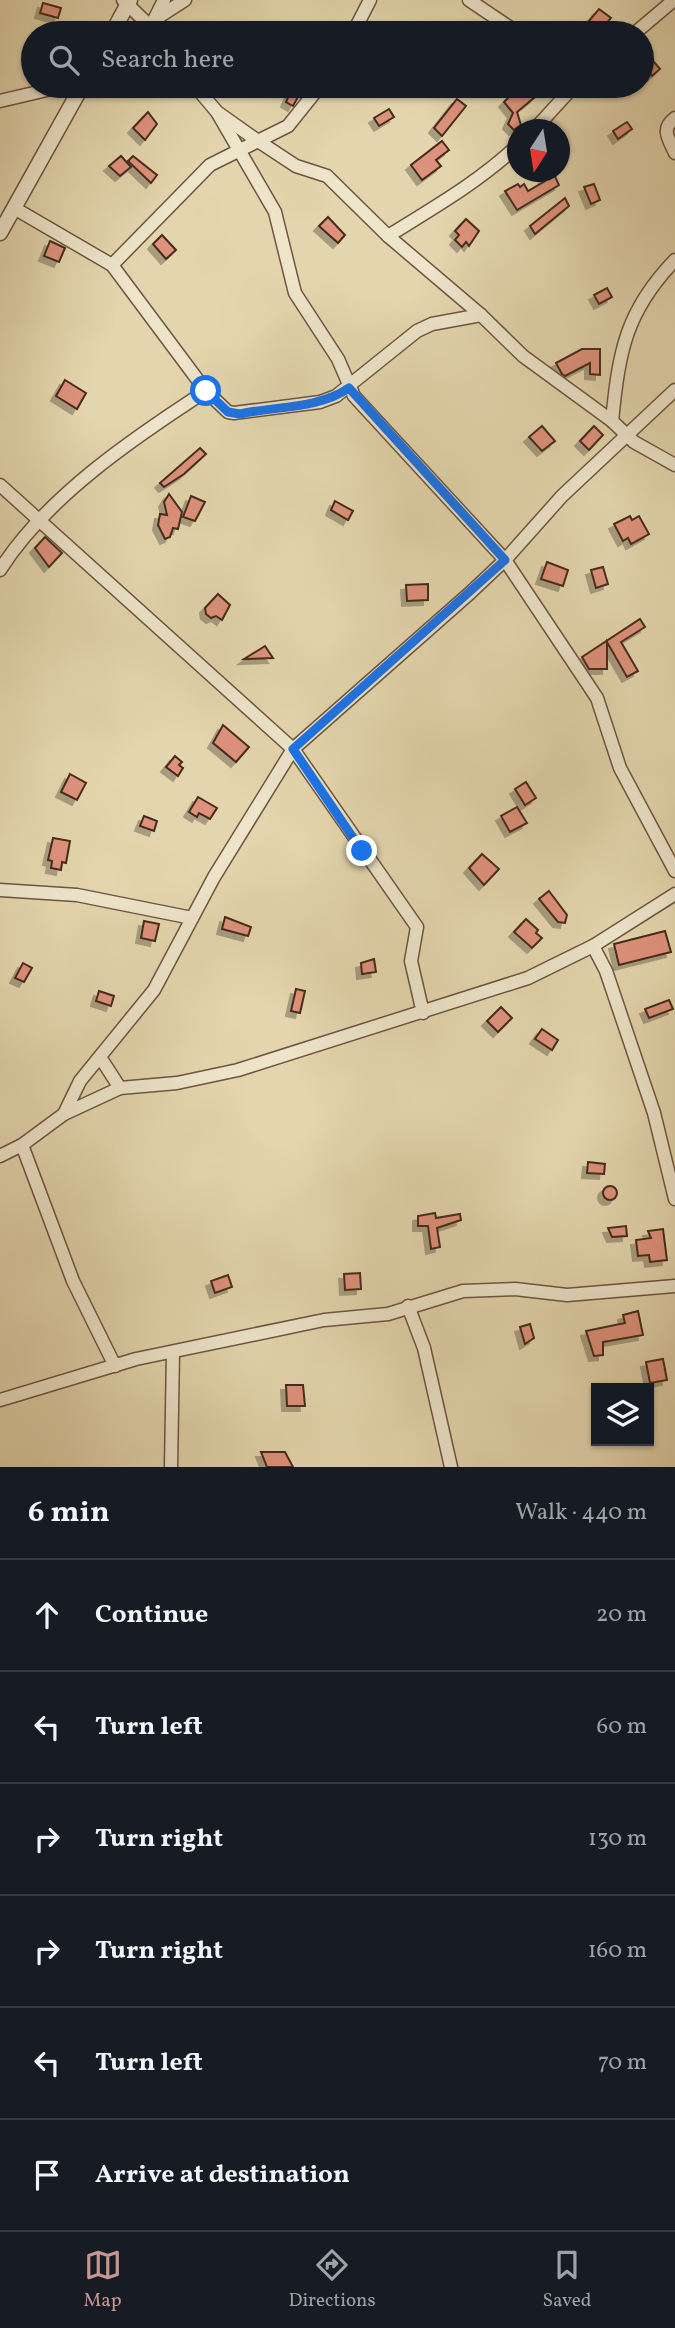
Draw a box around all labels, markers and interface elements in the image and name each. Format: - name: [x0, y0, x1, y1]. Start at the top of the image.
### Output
- search box: [21, 21, 654, 98]
- icon: search: [45, 41, 83, 79]
- text: Search here: [101, 42, 234, 78]
- north arrow: [507, 119, 570, 182]
- route start: [190, 375, 221, 406]
- route end: [346, 835, 377, 866]
- map controls: [591, 1383, 654, 1446]
- button: layers: [591, 1383, 654, 1446]
- text: 6 min: [28, 1492, 110, 1534]
- text: Walk · 440 m: [515, 1497, 647, 1529]
- icon: ahead: [28, 1596, 66, 1634]
- text: Continue: [95, 1597, 208, 1633]
- text: 20 m: [596, 1599, 647, 1631]
- icon: left: [28, 1708, 66, 1746]
- text: Turn left: [95, 1709, 203, 1745]
- text: 60 m: [597, 1711, 647, 1743]
- icon: right: [28, 1820, 66, 1858]
- text: Turn right: [95, 1821, 223, 1857]
- text: 130 m: [588, 1823, 647, 1855]
- icon: right: [28, 1932, 66, 1970]
- text: Turn right: [95, 1933, 223, 1969]
- text: 160 m: [588, 1935, 647, 1967]
- icon: left: [28, 2044, 66, 2082]
- text: Turn left: [95, 2045, 203, 2081]
- text: 70 m: [598, 2047, 647, 2079]
- icon: arrive: [28, 2156, 66, 2194]
- text: Arrive at destination: [95, 2157, 350, 2193]
- tab: Map: [83, 2246, 122, 2314]
- tab: Directions: [289, 2246, 376, 2314]
- tab: Saved: [543, 2246, 591, 2314]

